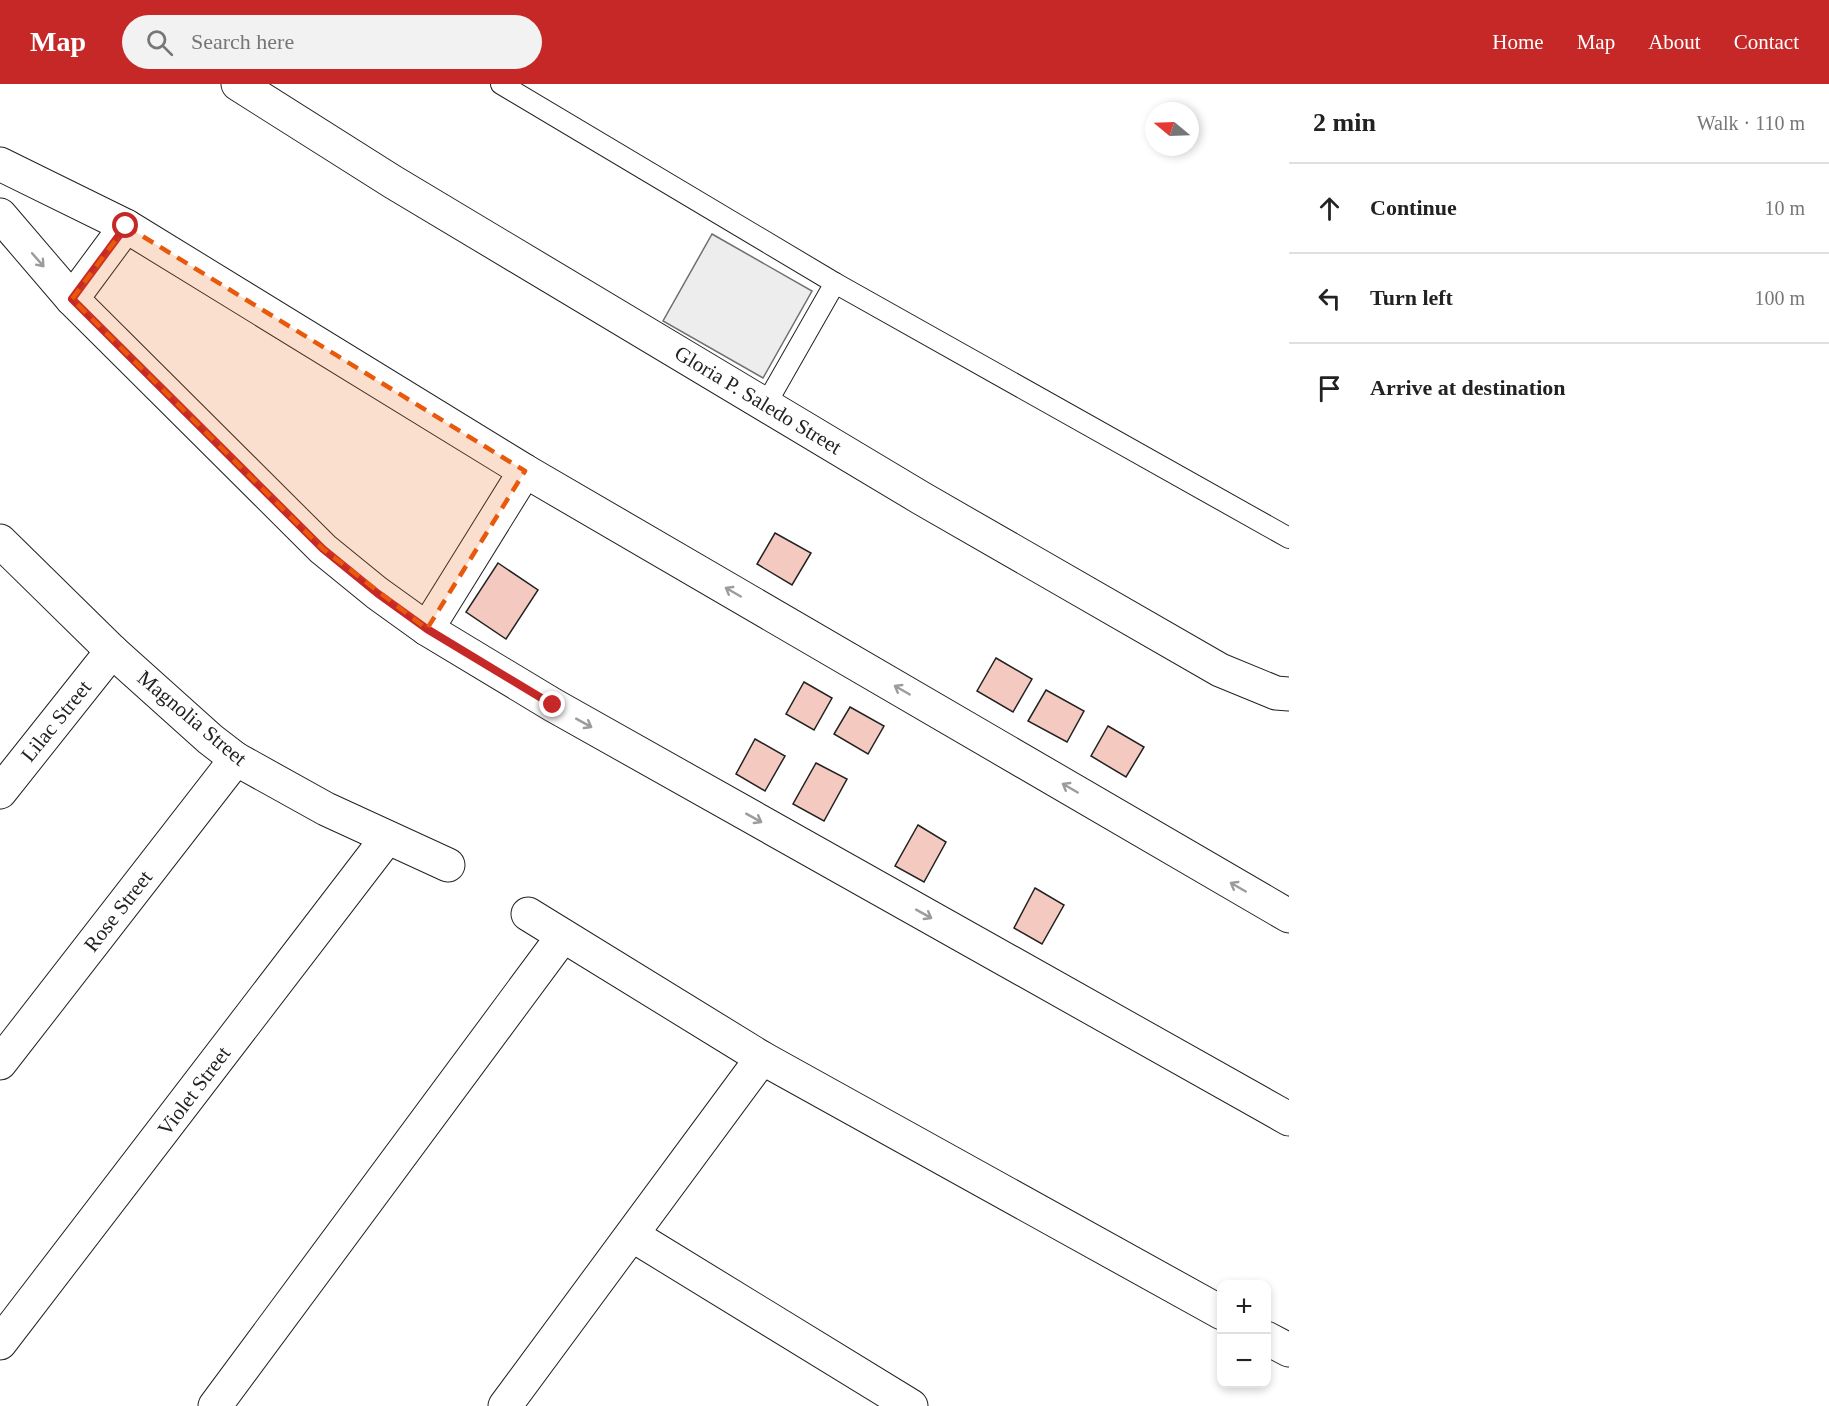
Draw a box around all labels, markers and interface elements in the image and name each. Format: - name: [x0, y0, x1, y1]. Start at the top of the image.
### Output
- search box: [122, 15, 542, 69]
- text: Map: [30, 26, 86, 57]
- icon: search: [143, 26, 176, 59]
- text: Search here: [191, 29, 294, 54]
- text: Home: [1492, 30, 1544, 54]
- text: Map: [1577, 30, 1615, 54]
- text: About: [1648, 30, 1701, 54]
- text: Contact: [1734, 30, 1799, 54]
- north arrow: [1145, 102, 1199, 156]
- text: 2 min: [1313, 108, 1376, 137]
- text: Walk · 110 m: [1697, 112, 1805, 134]
- icon: ahead: [1313, 192, 1346, 225]
- text: Continue: [1370, 195, 1457, 220]
- text: 10 m: [1764, 197, 1805, 219]
- route start: [112, 212, 138, 238]
- one-way arrow: [31, 252, 45, 267]
- icon: left: [1313, 282, 1346, 315]
- text: Turn left: [1370, 285, 1453, 310]
- text: 100 m: [1754, 287, 1805, 309]
- street label: Gloria P. Saledo Street: [670, 341, 846, 459]
- icon: arrive: [1313, 372, 1346, 405]
- text: Arrive at destination: [1370, 375, 1566, 400]
- one-way arrow: [725, 586, 742, 598]
- street label: Magnolia Street: [133, 666, 251, 771]
- street label: Lilac Street: [16, 675, 96, 766]
- one-way arrow: [893, 684, 911, 695]
- route end: [539, 691, 565, 717]
- one-way arrow: [574, 718, 592, 729]
- one-way arrow: [1062, 782, 1079, 794]
- one-way arrow: [744, 813, 762, 824]
- street label: Rose Street: [79, 866, 157, 956]
- one-way arrow: [1230, 880, 1247, 892]
- one-way arrow: [914, 909, 932, 920]
- street label: Violet Street: [153, 1042, 235, 1140]
- map controls: [1217, 1280, 1271, 1388]
- button: +: [1217, 1280, 1271, 1334]
- button: −: [1217, 1334, 1271, 1388]

